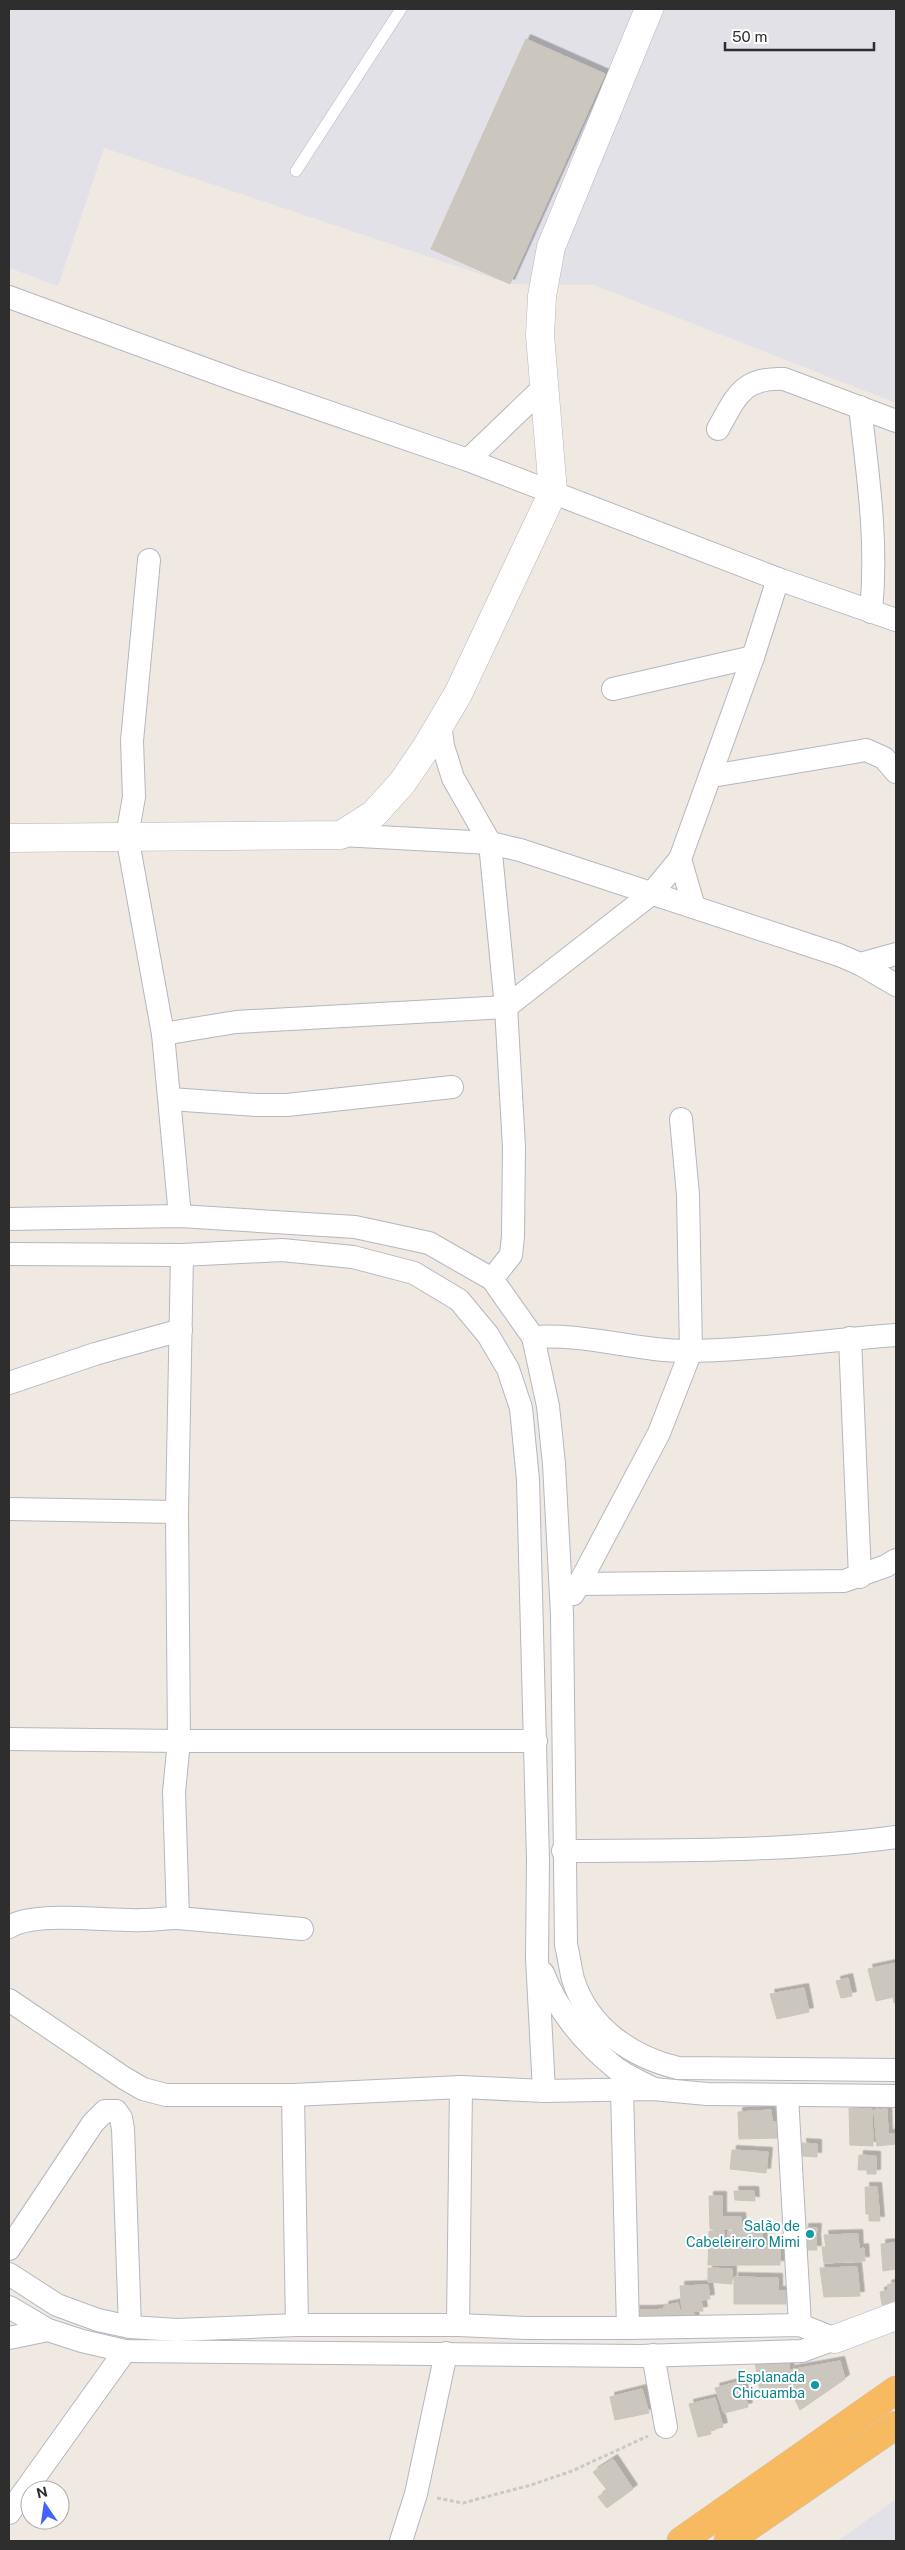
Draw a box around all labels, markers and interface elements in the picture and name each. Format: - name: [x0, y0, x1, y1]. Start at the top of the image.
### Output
- scale bar: [725, 20, 874, 52]
- text: 50 m: [732, 28, 767, 45]
- place label: Salão de Cabeleireiro Mimi: [686, 2218, 800, 2250]
- marker: Salão de Cabeleireiro Mimi: [804, 2228, 816, 2240]
- place label: Esplanada Chicuamba: [732, 2369, 805, 2401]
- marker: Esplanada Chicuamba: [809, 2379, 821, 2391]
- north arrow: [20, 2480, 70, 2530]
- text: N: [35, 2483, 49, 2501]

